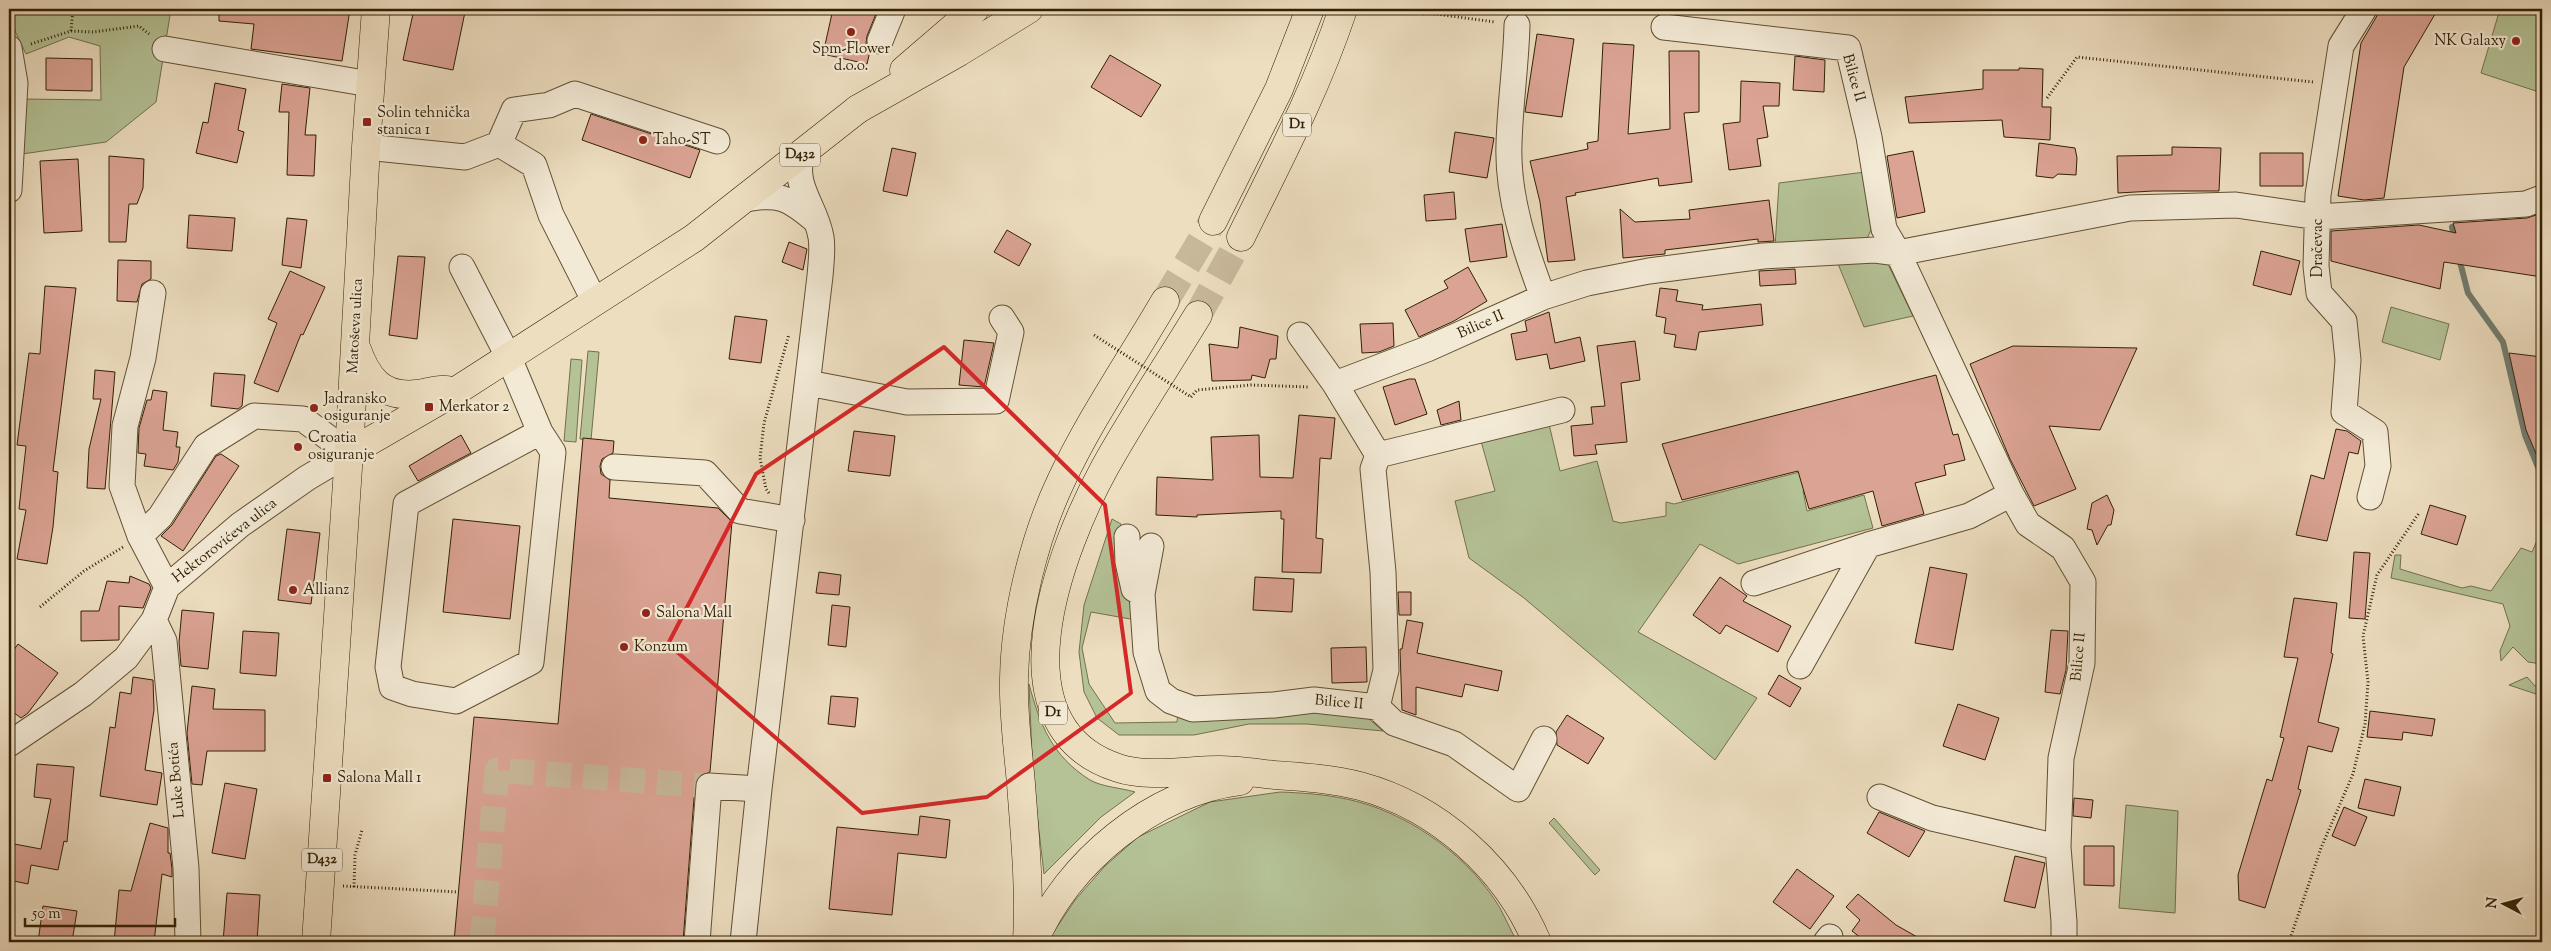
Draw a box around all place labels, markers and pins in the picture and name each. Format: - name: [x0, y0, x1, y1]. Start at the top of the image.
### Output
- marker: Spm-Flower d.o.o.: [845, 26, 857, 38]
- place label: NK Galaxy: [2434, 31, 2507, 52]
- marker: NK Galaxy: [2510, 35, 2522, 47]
- place label: Spm-Flower d.o.o.: [812, 39, 890, 77]
- place label: Solin tehnička stanica 1: [377, 103, 470, 141]
- marker: Solin tehnička stanica 1: [361, 116, 373, 128]
- place label: Taho-ST: [653, 130, 711, 151]
- marker: Taho-ST: [637, 134, 649, 146]
- place label: Jadransko osiguranje: [323, 389, 391, 427]
- place label: Merkator 2: [439, 397, 509, 418]
- marker: Merkator 2: [423, 401, 435, 413]
- marker: Jadransko osiguranje: [308, 402, 320, 414]
- place label: Croatia osiguranje: [308, 428, 375, 466]
- marker: Croatia osiguranje: [292, 441, 304, 453]
- place label: Allianz: [303, 580, 350, 601]
- marker: Allianz: [287, 584, 299, 596]
- place label: Salona Mall: [656, 603, 732, 624]
- marker: Salona Mall: [640, 607, 652, 619]
- place label: Konzum: [634, 637, 689, 658]
- marker: Konzum: [618, 641, 630, 653]
- place label: Salona Mall 1: [337, 768, 421, 789]
- marker: Salona Mall 1: [321, 772, 333, 784]

